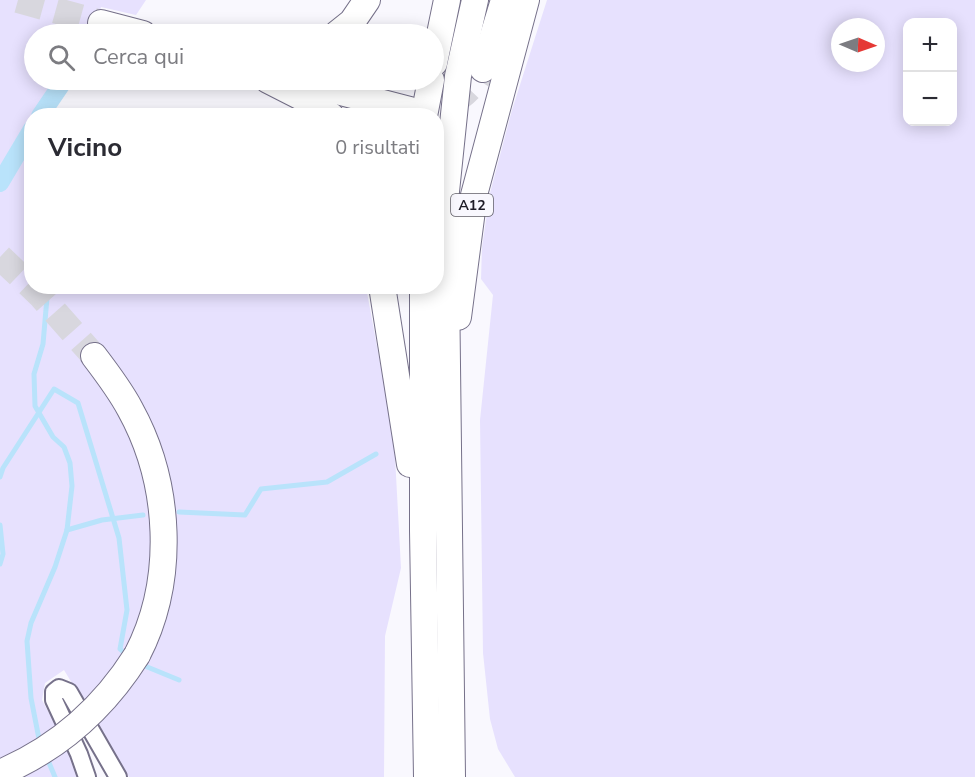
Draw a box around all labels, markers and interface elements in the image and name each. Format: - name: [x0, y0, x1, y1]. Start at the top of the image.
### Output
- north arrow: [831, 18, 885, 72]
- map controls: [903, 18, 957, 126]
- button: +: [903, 18, 957, 72]
- search box: [24, 24, 444, 90]
- icon: search: [45, 41, 78, 74]
- text: Cerca qui: [93, 42, 184, 72]
- button: −: [903, 72, 957, 126]
- text: Vicino: [48, 130, 122, 165]
- text: 0 risultati: [335, 134, 420, 161]
- road number: A12: [451, 194, 493, 216]

